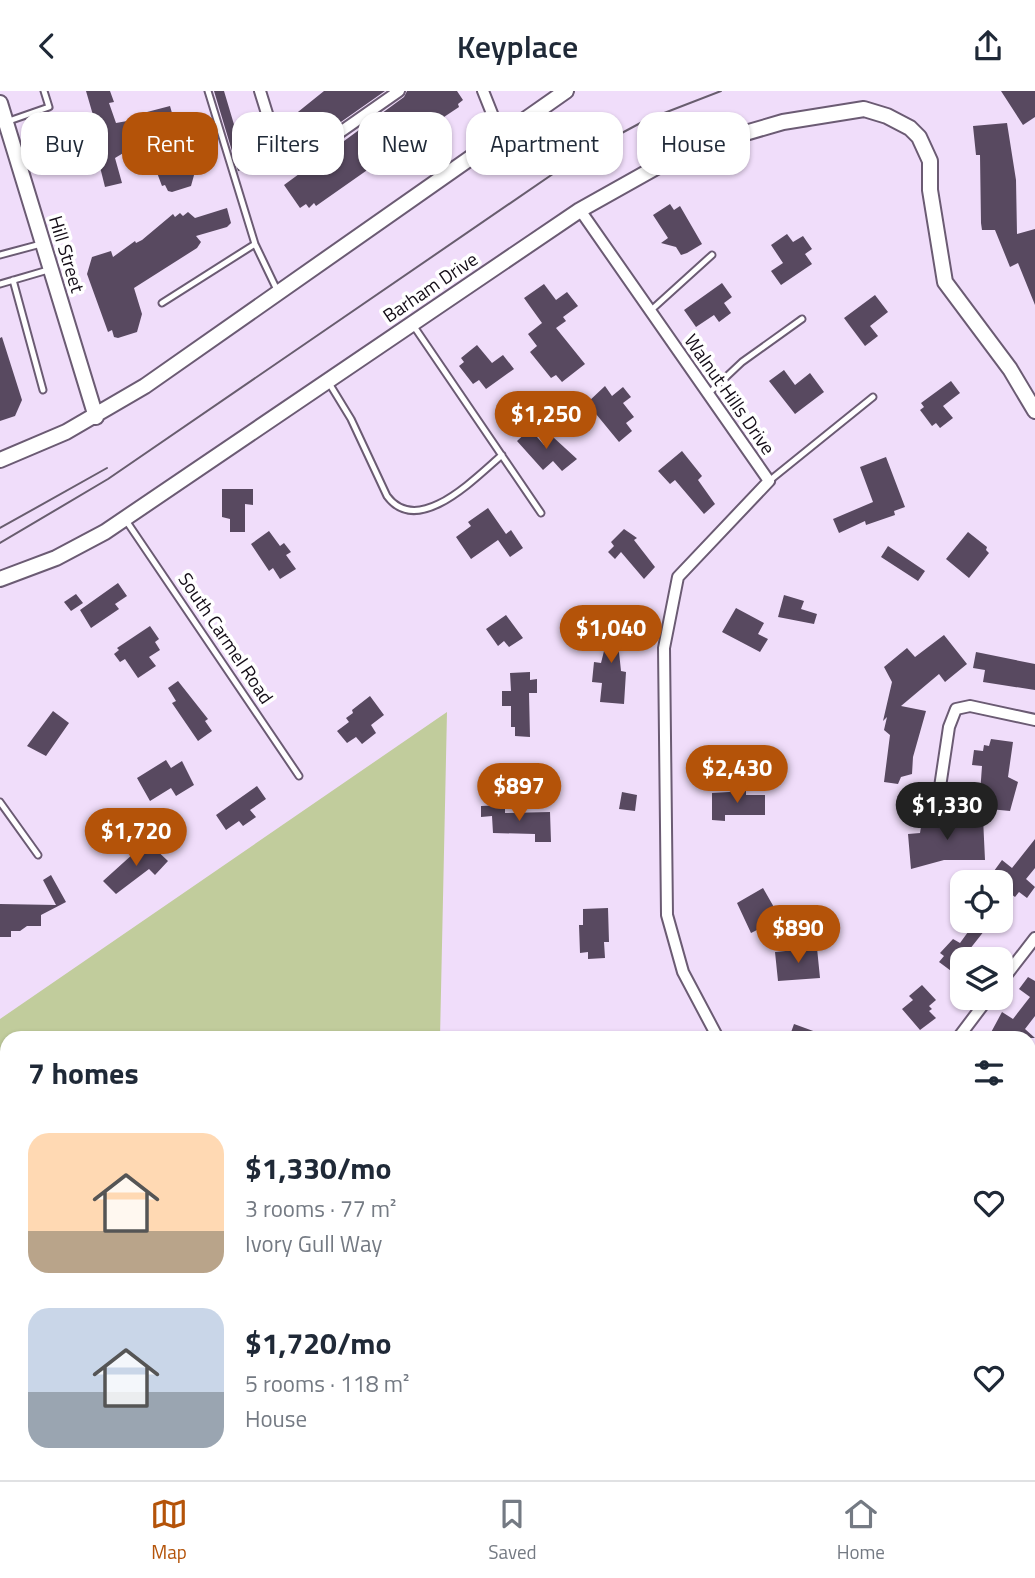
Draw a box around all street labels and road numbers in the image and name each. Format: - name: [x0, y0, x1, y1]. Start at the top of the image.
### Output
- street label: Hill Street: [42, 212, 93, 296]
- street label: Barham Drive: [376, 244, 483, 329]
- street label: Walnut Hills Drive: [678, 327, 783, 460]
- street label: South Carmel Road: [172, 566, 281, 709]

